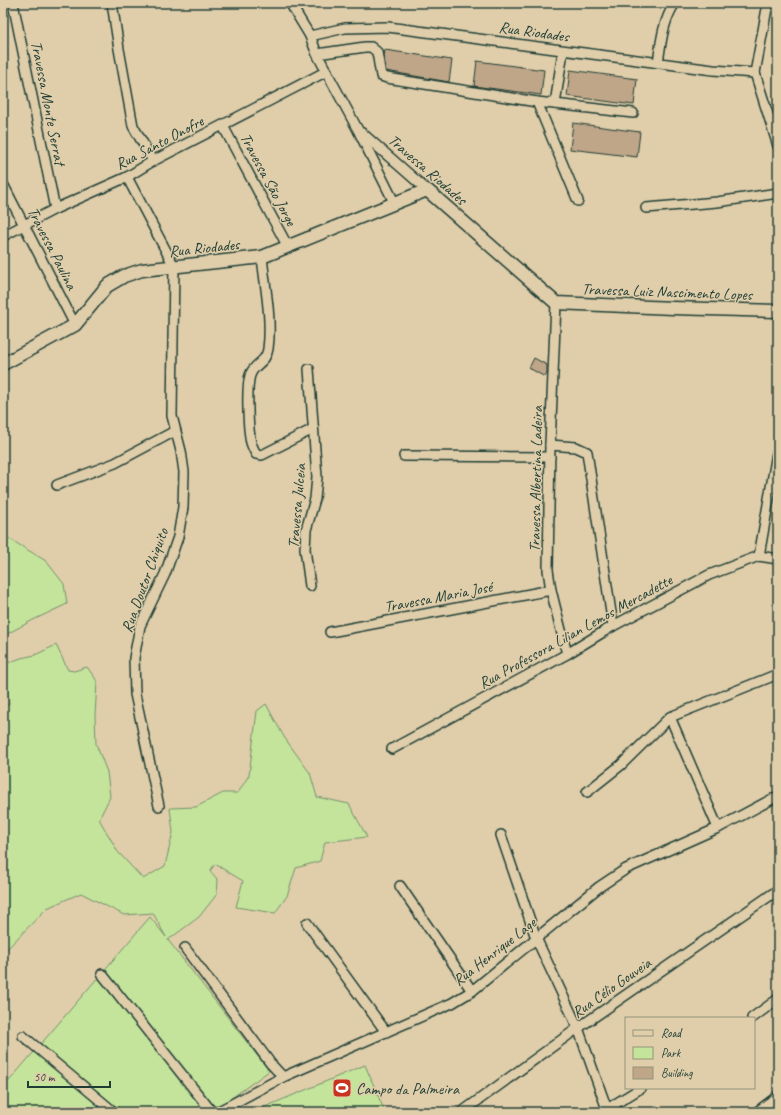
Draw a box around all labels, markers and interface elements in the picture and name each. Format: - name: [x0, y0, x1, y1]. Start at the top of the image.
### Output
- street label: Rua Riodades: [498, 17, 572, 47]
- street label: Travessa Monte Serrat: [26, 39, 70, 170]
- street label: Rua Santo Onofre: [112, 110, 209, 175]
- street label: Travessa São Jorge: [235, 130, 302, 231]
- street label: Travessa Riodades: [384, 130, 472, 210]
- street label: Travessa Paulina: [23, 204, 82, 294]
- street label: Rua Riodades: [168, 234, 242, 262]
- street label: Travessa Luiz Nascimento Lopes: [581, 279, 754, 305]
- street label: Travessa Albertina Ladeira: [525, 405, 547, 552]
- street label: Travessa Julceia: [283, 462, 311, 549]
- street label: Rua Doutor Chiquito: [117, 524, 173, 635]
- street label: Rua Professora Lilian Lemos Mercadette: [475, 569, 677, 693]
- street label: Travessa Maria José: [383, 576, 497, 617]
- street label: Rua Henrique Lage: [449, 912, 542, 991]
- street label: Rua Célio Gouveia: [568, 953, 656, 1022]
- legend: [625, 1017, 755, 1089]
- text: Road: [661, 1025, 683, 1041]
- text: Park: [661, 1045, 682, 1061]
- scale bar: [28, 1063, 110, 1089]
- text: Building: [661, 1065, 693, 1081]
- text: 50 m: [34, 1069, 56, 1085]
- sports icon: Campo da Palmeira: [331, 1077, 353, 1099]
- place label: Campo da Palmeira: [356, 1079, 460, 1099]

